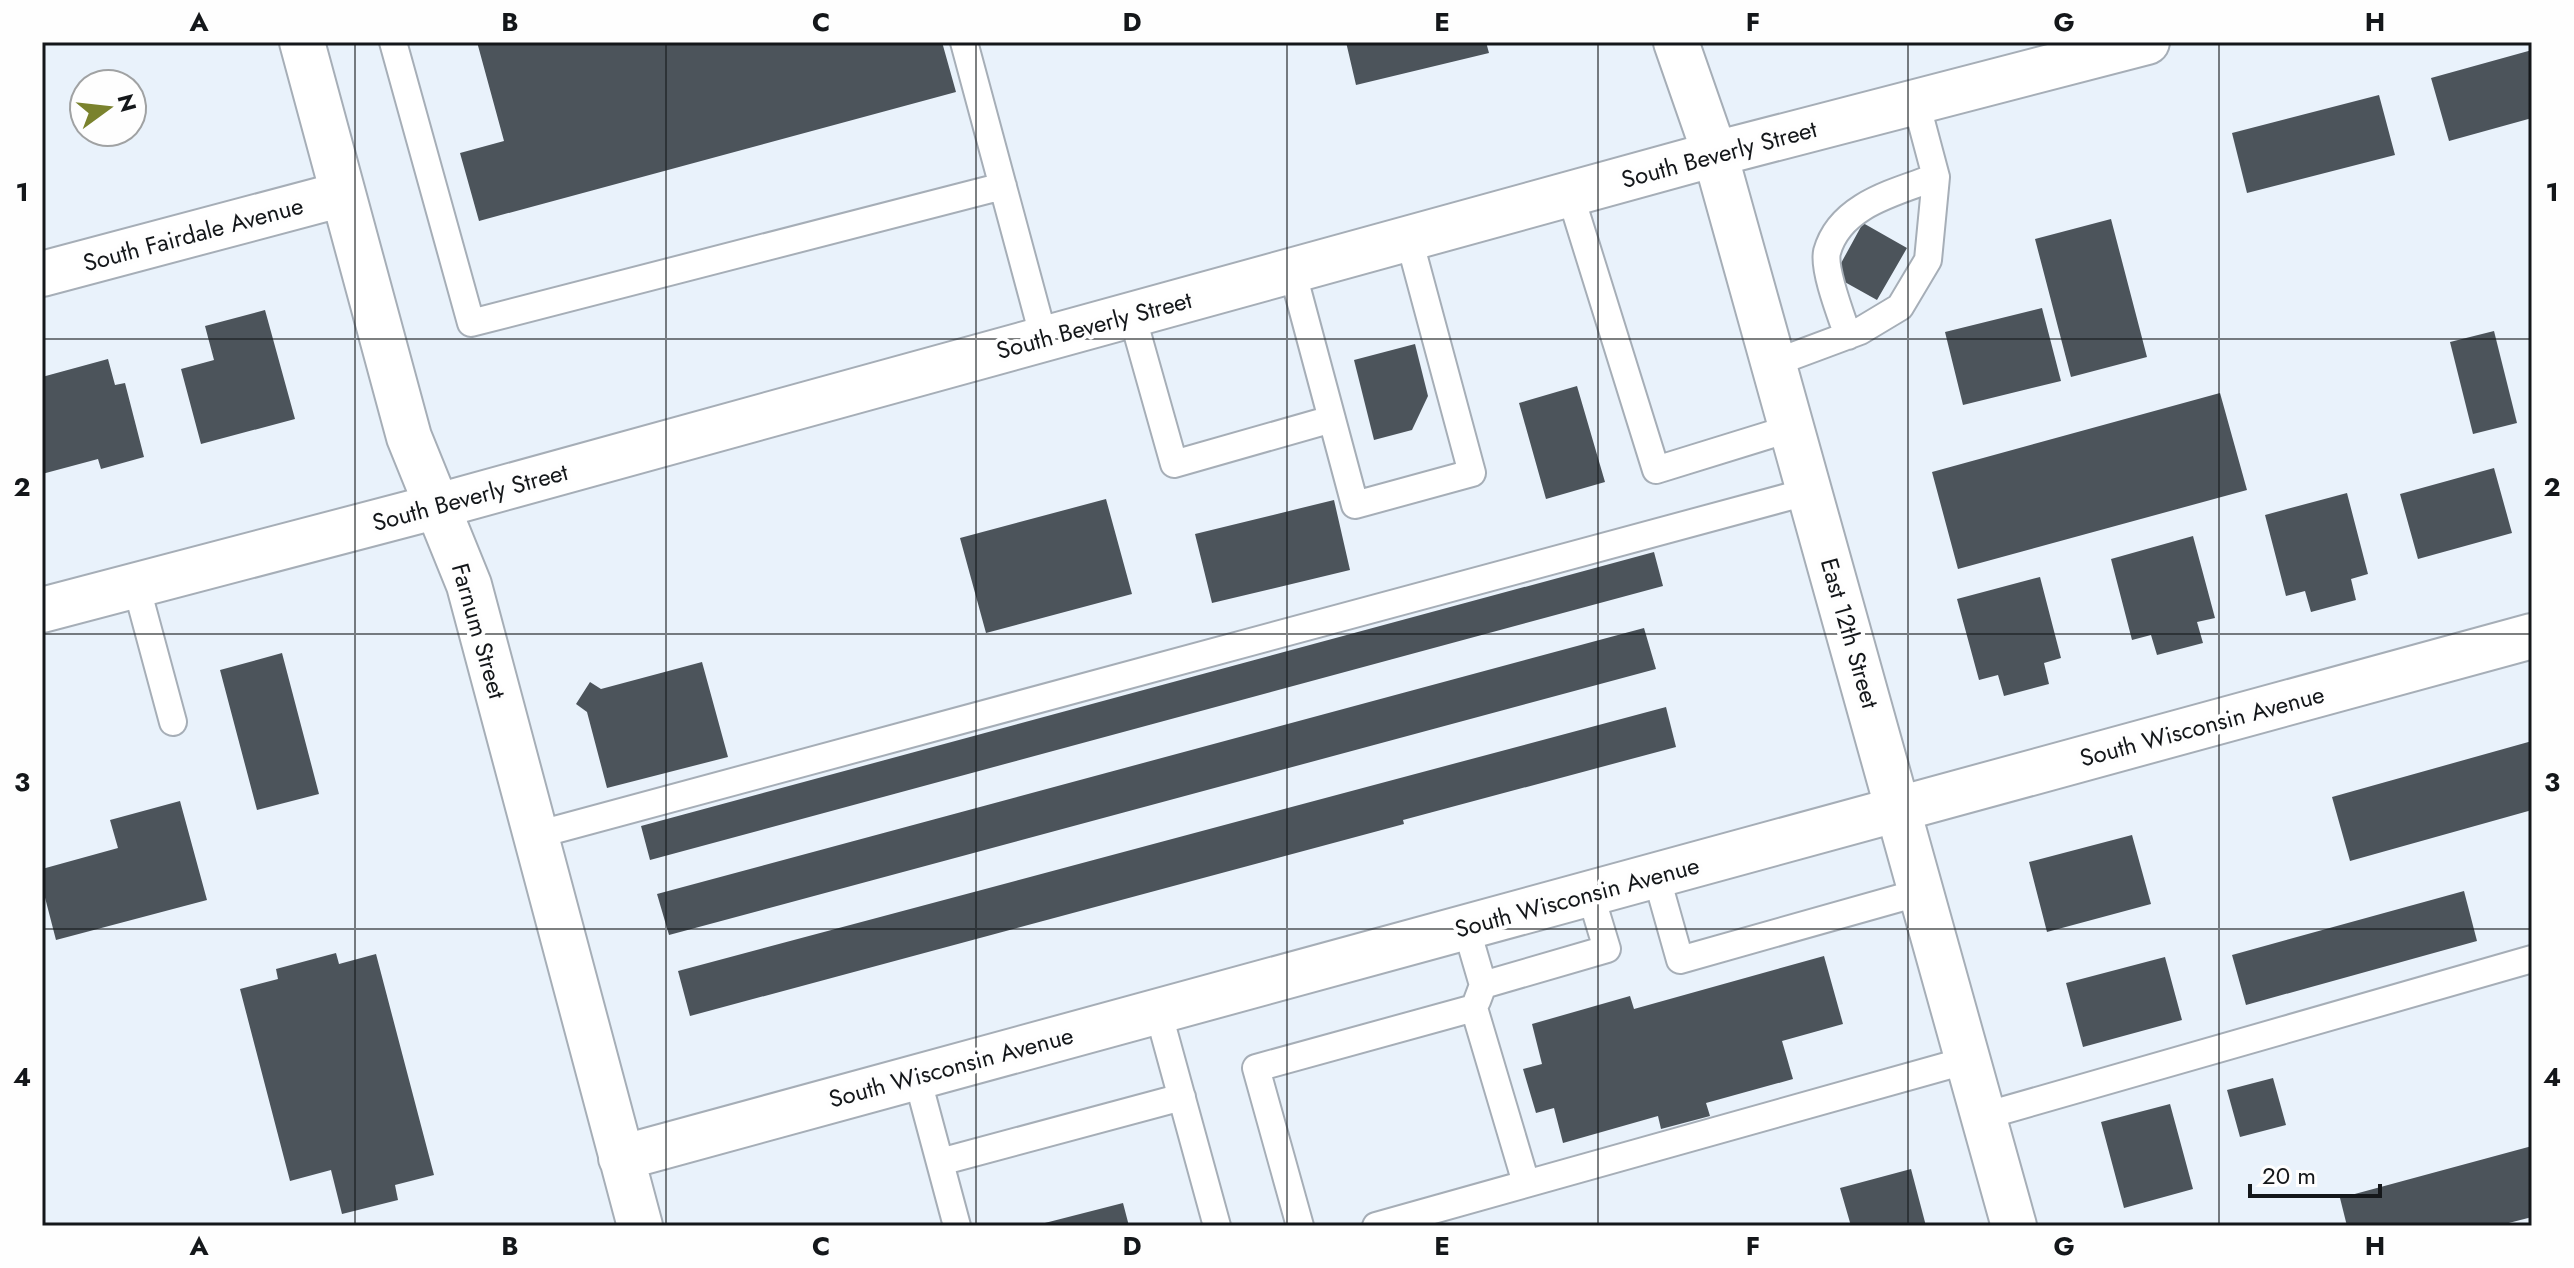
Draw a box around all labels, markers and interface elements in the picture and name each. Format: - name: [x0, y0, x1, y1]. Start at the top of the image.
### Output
- text: A: [188, 3, 209, 41]
- text: B: [501, 3, 519, 41]
- text: C: [812, 3, 830, 41]
- text: D: [1122, 3, 1142, 41]
- text: E: [1434, 3, 1450, 41]
- text: F: [1746, 3, 1760, 41]
- text: G: [2053, 3, 2075, 41]
- text: H: [2365, 3, 2385, 41]
- north arrow: [68, 68, 148, 148]
- text: N: [110, 90, 145, 115]
- street label: South Beverly Street: [1617, 111, 1821, 197]
- text: 1: [15, 173, 29, 211]
- text: 1: [2545, 173, 2559, 211]
- street label: South Fairdale Avenue: [79, 188, 307, 280]
- street label: South Beverly Street: [992, 282, 1196, 368]
- street label: South Beverly Street: [368, 454, 572, 540]
- text: 2: [13, 468, 31, 506]
- text: 2: [2543, 468, 2561, 506]
- street label: East 12th Street: [1812, 554, 1888, 712]
- street label: Farnum Street: [443, 559, 515, 703]
- street label: South Wisconsin Avenue: [2076, 677, 2328, 775]
- text: 3: [14, 763, 30, 801]
- text: 3: [2544, 763, 2560, 801]
- street label: South Wisconsin Avenue: [1451, 848, 1703, 946]
- street label: South Wisconsin Avenue: [825, 1018, 1077, 1116]
- text: 4: [13, 1058, 31, 1096]
- text: 4: [2543, 1058, 2561, 1096]
- scale bar: [2250, 1148, 2380, 1198]
- text: 20 m: [2262, 1158, 2316, 1193]
- text: A: [188, 1227, 209, 1265]
- text: B: [501, 1227, 519, 1265]
- text: C: [812, 1227, 830, 1265]
- text: D: [1122, 1227, 1142, 1265]
- text: E: [1434, 1227, 1450, 1265]
- text: F: [1746, 1227, 1760, 1265]
- text: G: [2053, 1227, 2075, 1265]
- text: H: [2365, 1227, 2385, 1265]

